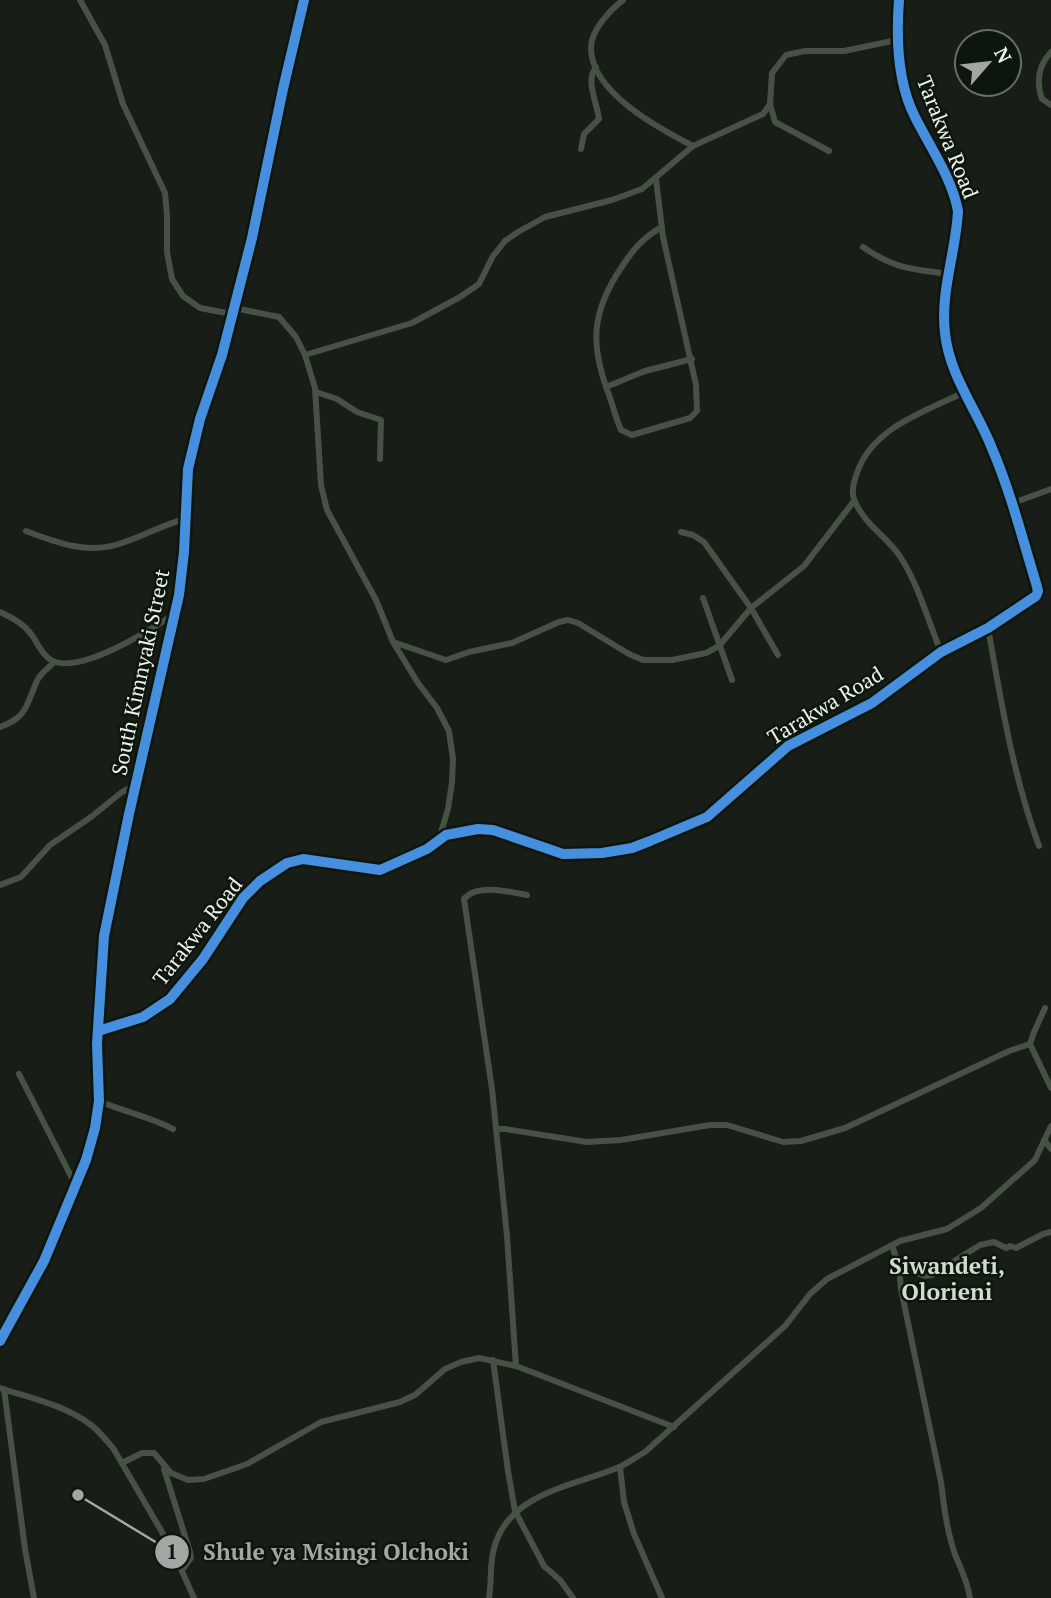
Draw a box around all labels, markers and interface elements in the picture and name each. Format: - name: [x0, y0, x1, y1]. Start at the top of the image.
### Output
- north arrow: [953, 28, 1023, 98]
- text: N: [989, 43, 1018, 68]
- street label: Tarakwa Road: [911, 71, 986, 203]
- street label: South Kimnyaki Street: [104, 566, 176, 778]
- street label: Tarakwa Road: [762, 659, 888, 751]
- street label: Tarakwa Road: [146, 871, 248, 991]
- district label: Siwandeti, Olorieni: [889, 1250, 1005, 1307]
- callout: Shule ya Msingi Olchoki: [154, 1530, 483, 1574]
- text: Shule ya Msingi Olchoki: [203, 1536, 469, 1567]
- text: 1: [166, 1537, 178, 1565]

